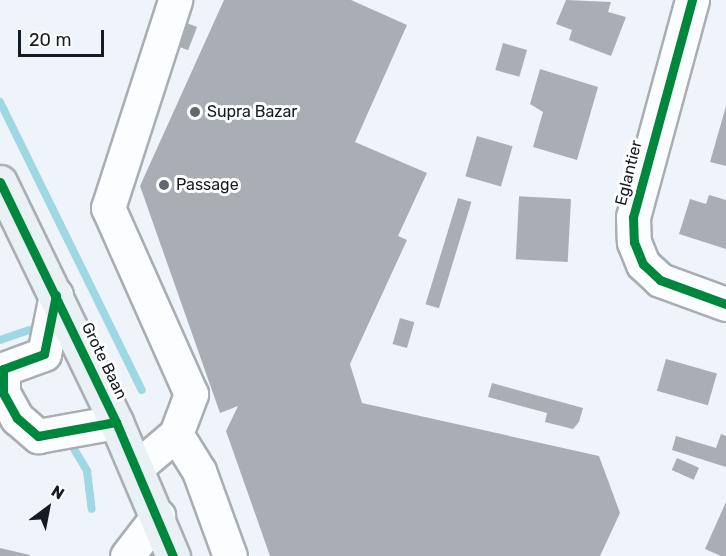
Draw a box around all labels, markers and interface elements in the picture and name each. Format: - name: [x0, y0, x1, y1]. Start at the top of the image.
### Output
- scale bar: [21, 18, 106, 56]
- text: 20 m: [29, 29, 71, 51]
- place label: Supra Bazar: [207, 102, 297, 122]
- marker: Supra Bazar: [188, 105, 202, 119]
- street label: Eglantier: [612, 138, 646, 208]
- place label: Passage: [176, 175, 239, 195]
- marker: Passage: [157, 178, 171, 192]
- street label: Grote Baan: [77, 319, 131, 403]
- north arrow: [18, 478, 78, 538]
- text: N: [48, 481, 68, 503]

